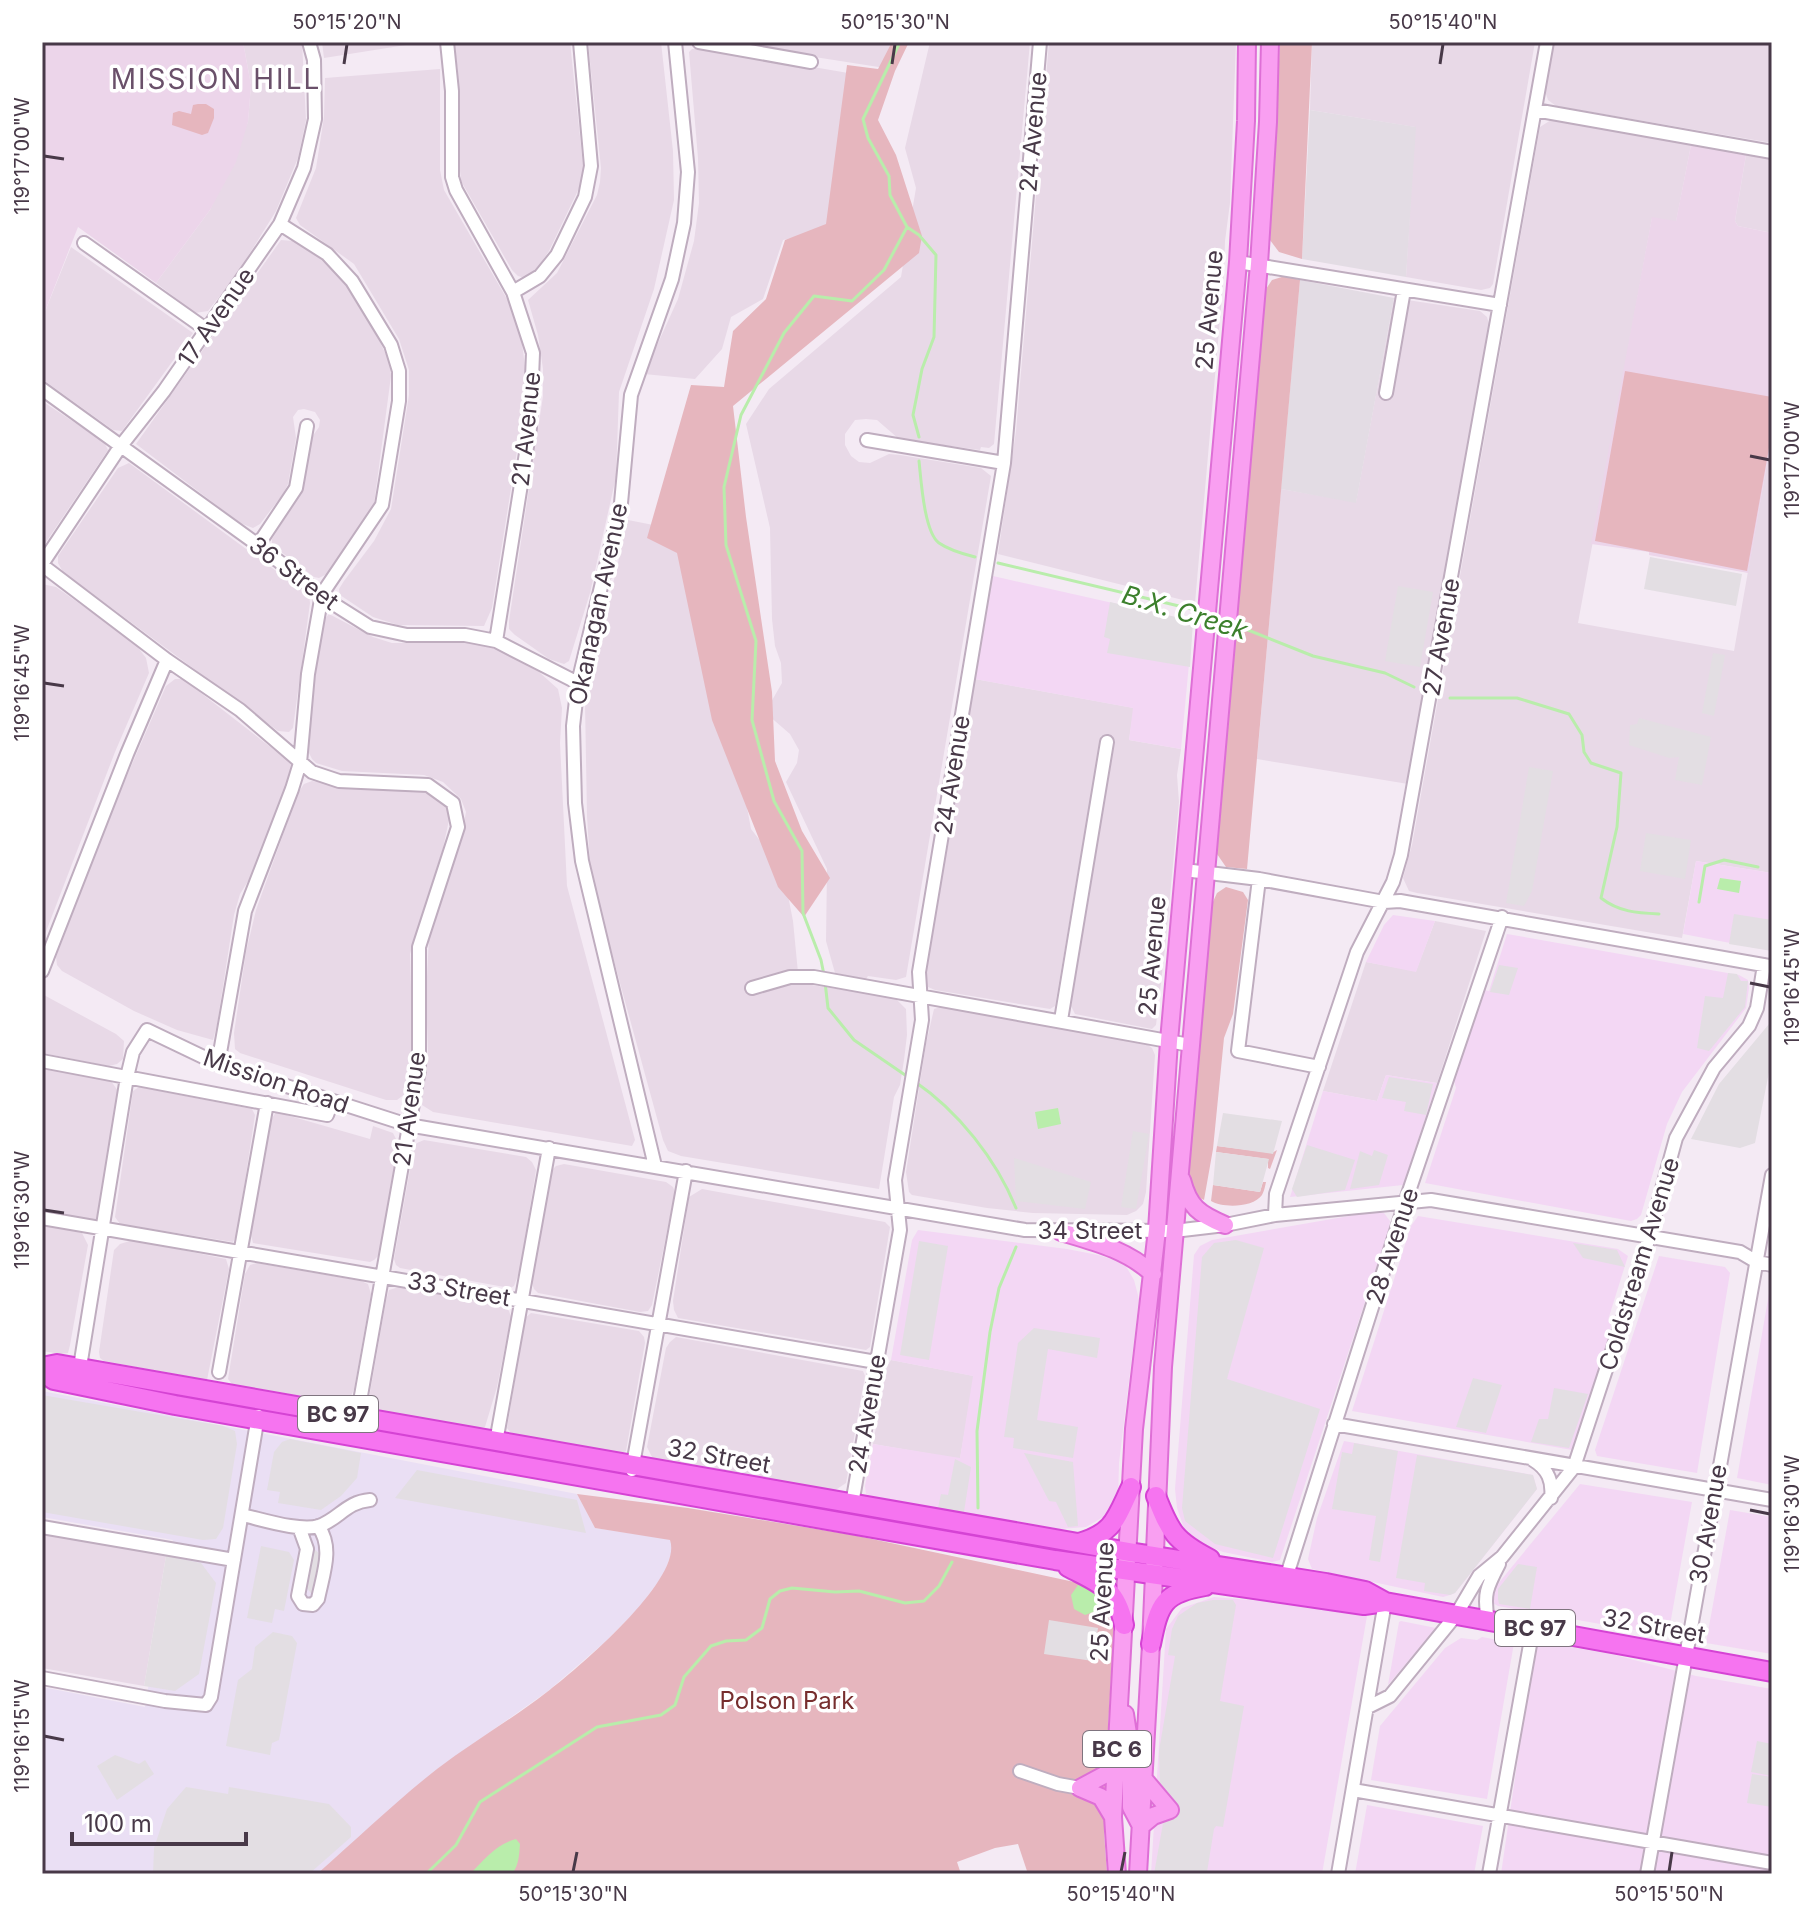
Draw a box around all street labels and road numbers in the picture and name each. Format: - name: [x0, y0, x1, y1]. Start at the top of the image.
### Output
- street label: 24 Avenue: [1013, 71, 1053, 193]
- street label: 25 Avenue: [1189, 249, 1229, 371]
- street label: 17 Avenue: [171, 262, 261, 372]
- street label: 21 Avenue: [506, 370, 546, 488]
- street label: Okanagan Avenue: [562, 500, 634, 708]
- street label: 36 Street: [244, 530, 344, 616]
- street label: 27 Avenue: [1416, 576, 1466, 698]
- street label: 24 Avenue: [928, 713, 976, 837]
- street label: 25 Avenue: [1132, 895, 1172, 1017]
- street label: Mission Road: [199, 1043, 353, 1119]
- street label: 21 Avenue: [387, 1050, 431, 1168]
- street label: Coldstream Avenue: [1593, 1154, 1685, 1374]
- street label: 28 Avenue: [1360, 1184, 1424, 1308]
- street label: 34 Street: [1038, 1216, 1143, 1245]
- street label: 33 Street: [405, 1266, 513, 1312]
- street label: 24 Avenue: [842, 1352, 892, 1476]
- road number: BC 97: [298, 1396, 378, 1432]
- street label: 32 Street: [665, 1433, 773, 1479]
- street label: 30 Avenue: [1683, 1462, 1733, 1586]
- street label: 25 Avenue: [1084, 1541, 1120, 1663]
- street label: 32 Street: [1600, 1603, 1708, 1649]
- road number: BC 97: [1495, 1610, 1575, 1646]
- road number: BC 6: [1083, 1731, 1151, 1767]

